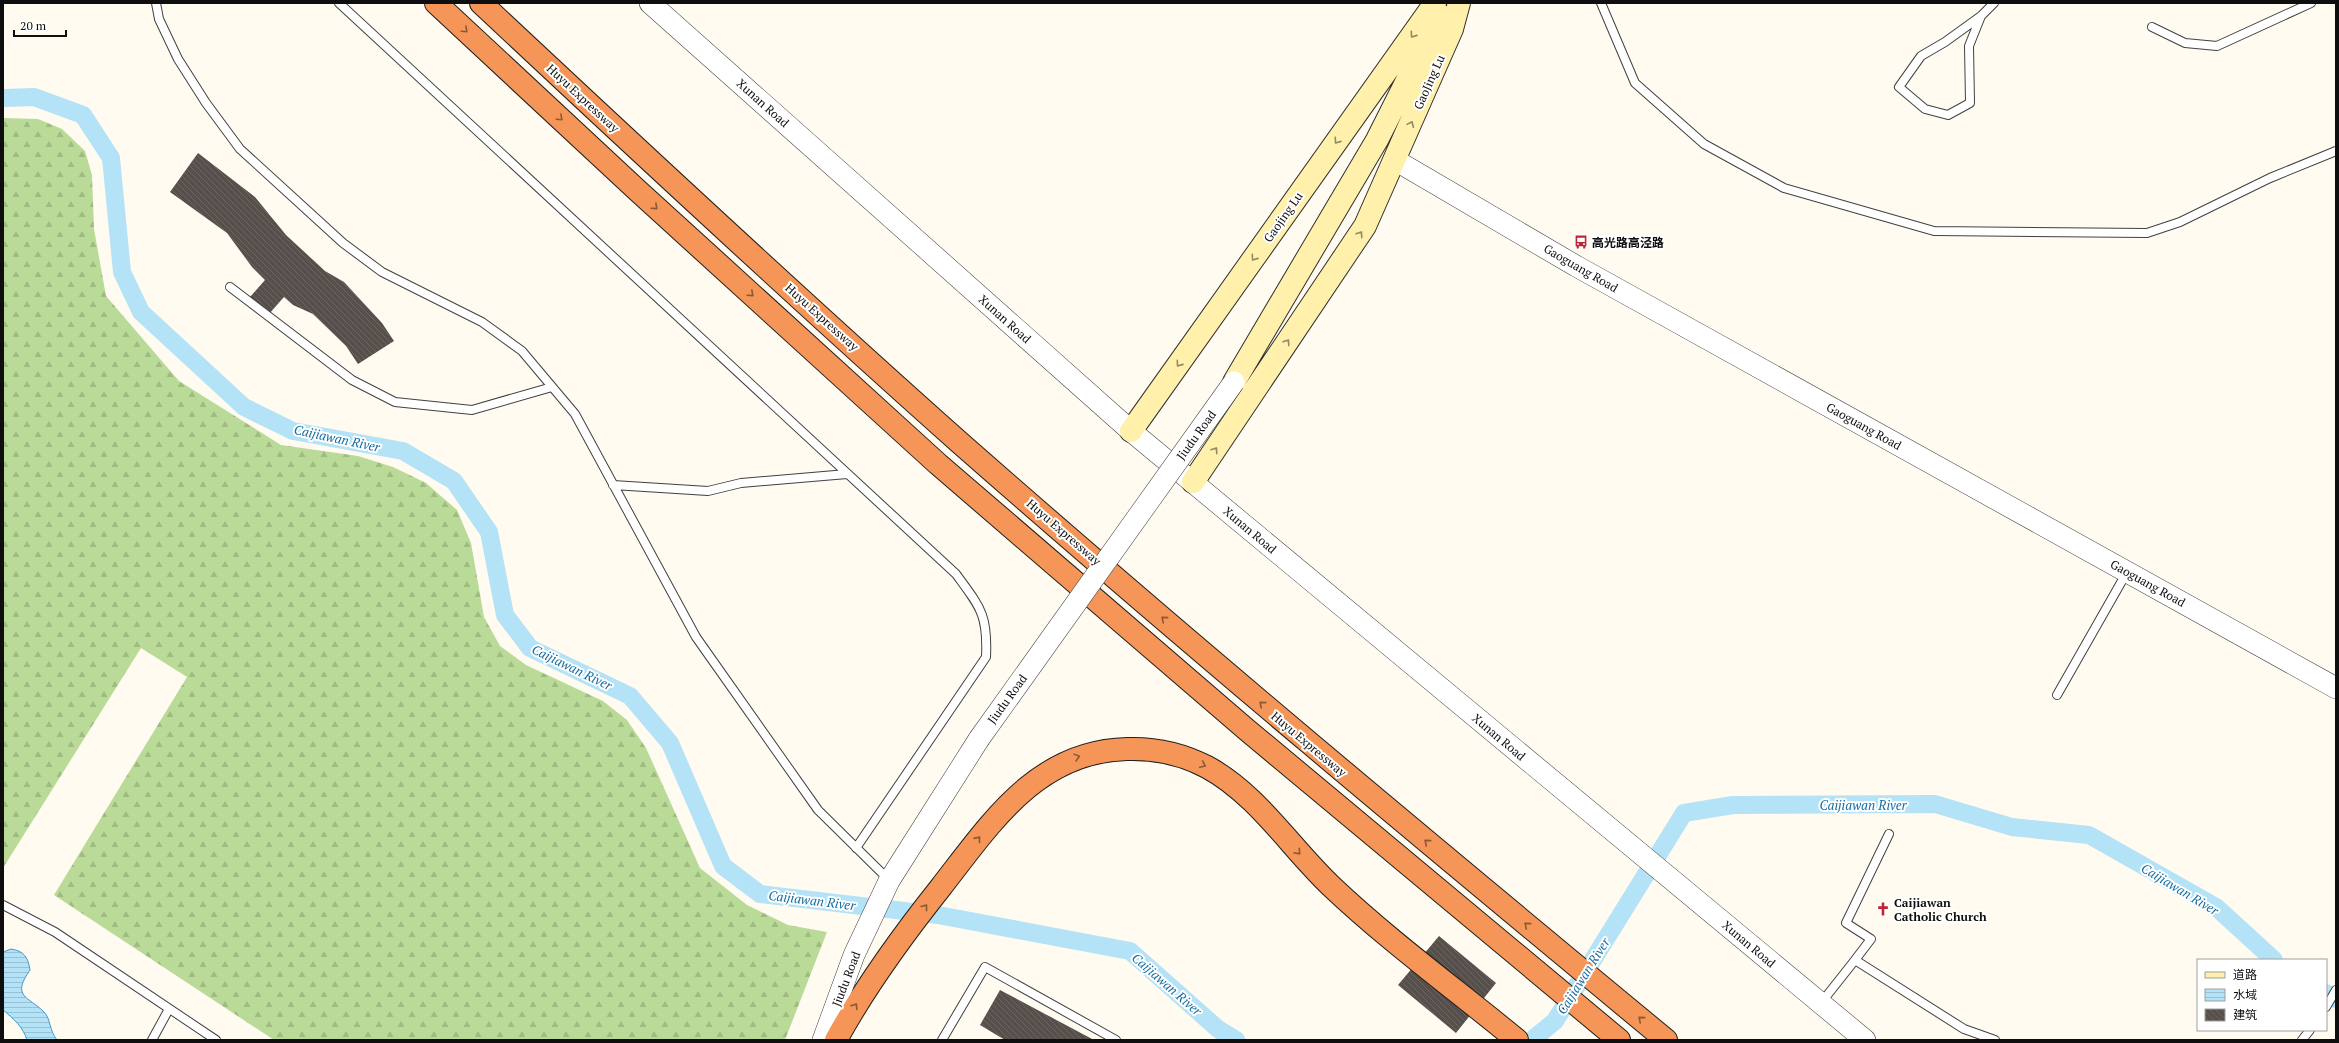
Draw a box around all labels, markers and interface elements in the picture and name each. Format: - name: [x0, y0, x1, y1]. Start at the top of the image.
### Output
- scale bar: [14, 12, 66, 38]
- text: 20 m: [20, 18, 47, 33]
- one-way arrow: [460, 25, 468, 32]
- one-way arrow: [1411, 30, 1418, 37]
- street label: GaoJing Lu: [1410, 52, 1448, 112]
- street label: Huyu Expressway: [544, 61, 623, 136]
- street label: Xunan Road: [734, 76, 792, 131]
- one-way arrow: [555, 113, 563, 121]
- one-way arrow: [1406, 121, 1414, 129]
- one-way arrow: [1335, 136, 1342, 143]
- street label: Gaojing Lu: [1260, 189, 1306, 245]
- one-way arrow: [650, 202, 658, 209]
- one-way arrow: [1355, 231, 1363, 238]
- bus stop icon: 高光路高泾路: [1573, 234, 1589, 250]
- place label: 高光路高泾路: [1592, 235, 1664, 250]
- street label: Gaoguang Road: [1541, 241, 1621, 295]
- one-way arrow: [1251, 254, 1259, 261]
- street label: Huyu Expressway: [782, 280, 862, 354]
- one-way arrow: [746, 289, 754, 297]
- street label: Xunan Road: [976, 292, 1034, 347]
- one-way arrow: [1282, 339, 1290, 346]
- one-way arrow: [1176, 360, 1183, 367]
- street label: Gaoguang Road: [1824, 399, 1904, 453]
- street label: Jiudu Road: [1173, 407, 1219, 463]
- water label: Caijiawan River: [292, 420, 382, 456]
- one-way arrow: [1210, 447, 1218, 454]
- street label: Huyu Expressway: [1024, 496, 1105, 569]
- street label: Xunan Road: [1220, 503, 1280, 557]
- street label: Gaoguang Road: [2108, 556, 2188, 610]
- one-way arrow: [1161, 617, 1169, 624]
- water label: Caijiawan River: [529, 640, 616, 695]
- street label: Jiudu Road: [984, 671, 1030, 727]
- one-way arrow: [1260, 702, 1267, 709]
- street label: Huyu Expressway: [1268, 708, 1350, 780]
- street label: Xunan Road: [1469, 710, 1529, 764]
- one-way arrow: [1074, 754, 1080, 762]
- one-way arrow: [1198, 760, 1206, 768]
- water label: Caijiawan River: [1819, 796, 1908, 814]
- one-way arrow: [974, 837, 981, 844]
- one-way arrow: [1424, 839, 1431, 846]
- one-way arrow: [1294, 847, 1301, 855]
- water label: Caijiawan River: [2138, 859, 2223, 920]
- water label: Caijiawan River: [768, 886, 857, 914]
- place label: Caijiawan Catholic Church: [1894, 895, 1987, 924]
- church icon: Caijiawan Catholic Church: [1875, 901, 1891, 917]
- one-way arrow: [921, 905, 928, 912]
- street label: Xunan Road: [1719, 917, 1779, 971]
- one-way arrow: [1524, 922, 1531, 929]
- water label: Caijiawan River: [1552, 933, 1614, 1018]
- street label: Jiudu Road: [829, 949, 863, 1009]
- water label: Caijiawan River: [1128, 949, 1207, 1020]
- legend: [2197, 959, 2327, 1031]
- text: 道路: [2233, 967, 2257, 982]
- text: 水域: [2233, 987, 2257, 1002]
- one-way arrow: [850, 1003, 857, 1010]
- text: 建筑: [2233, 1007, 2257, 1022]
- one-way arrow: [1638, 1017, 1646, 1024]

